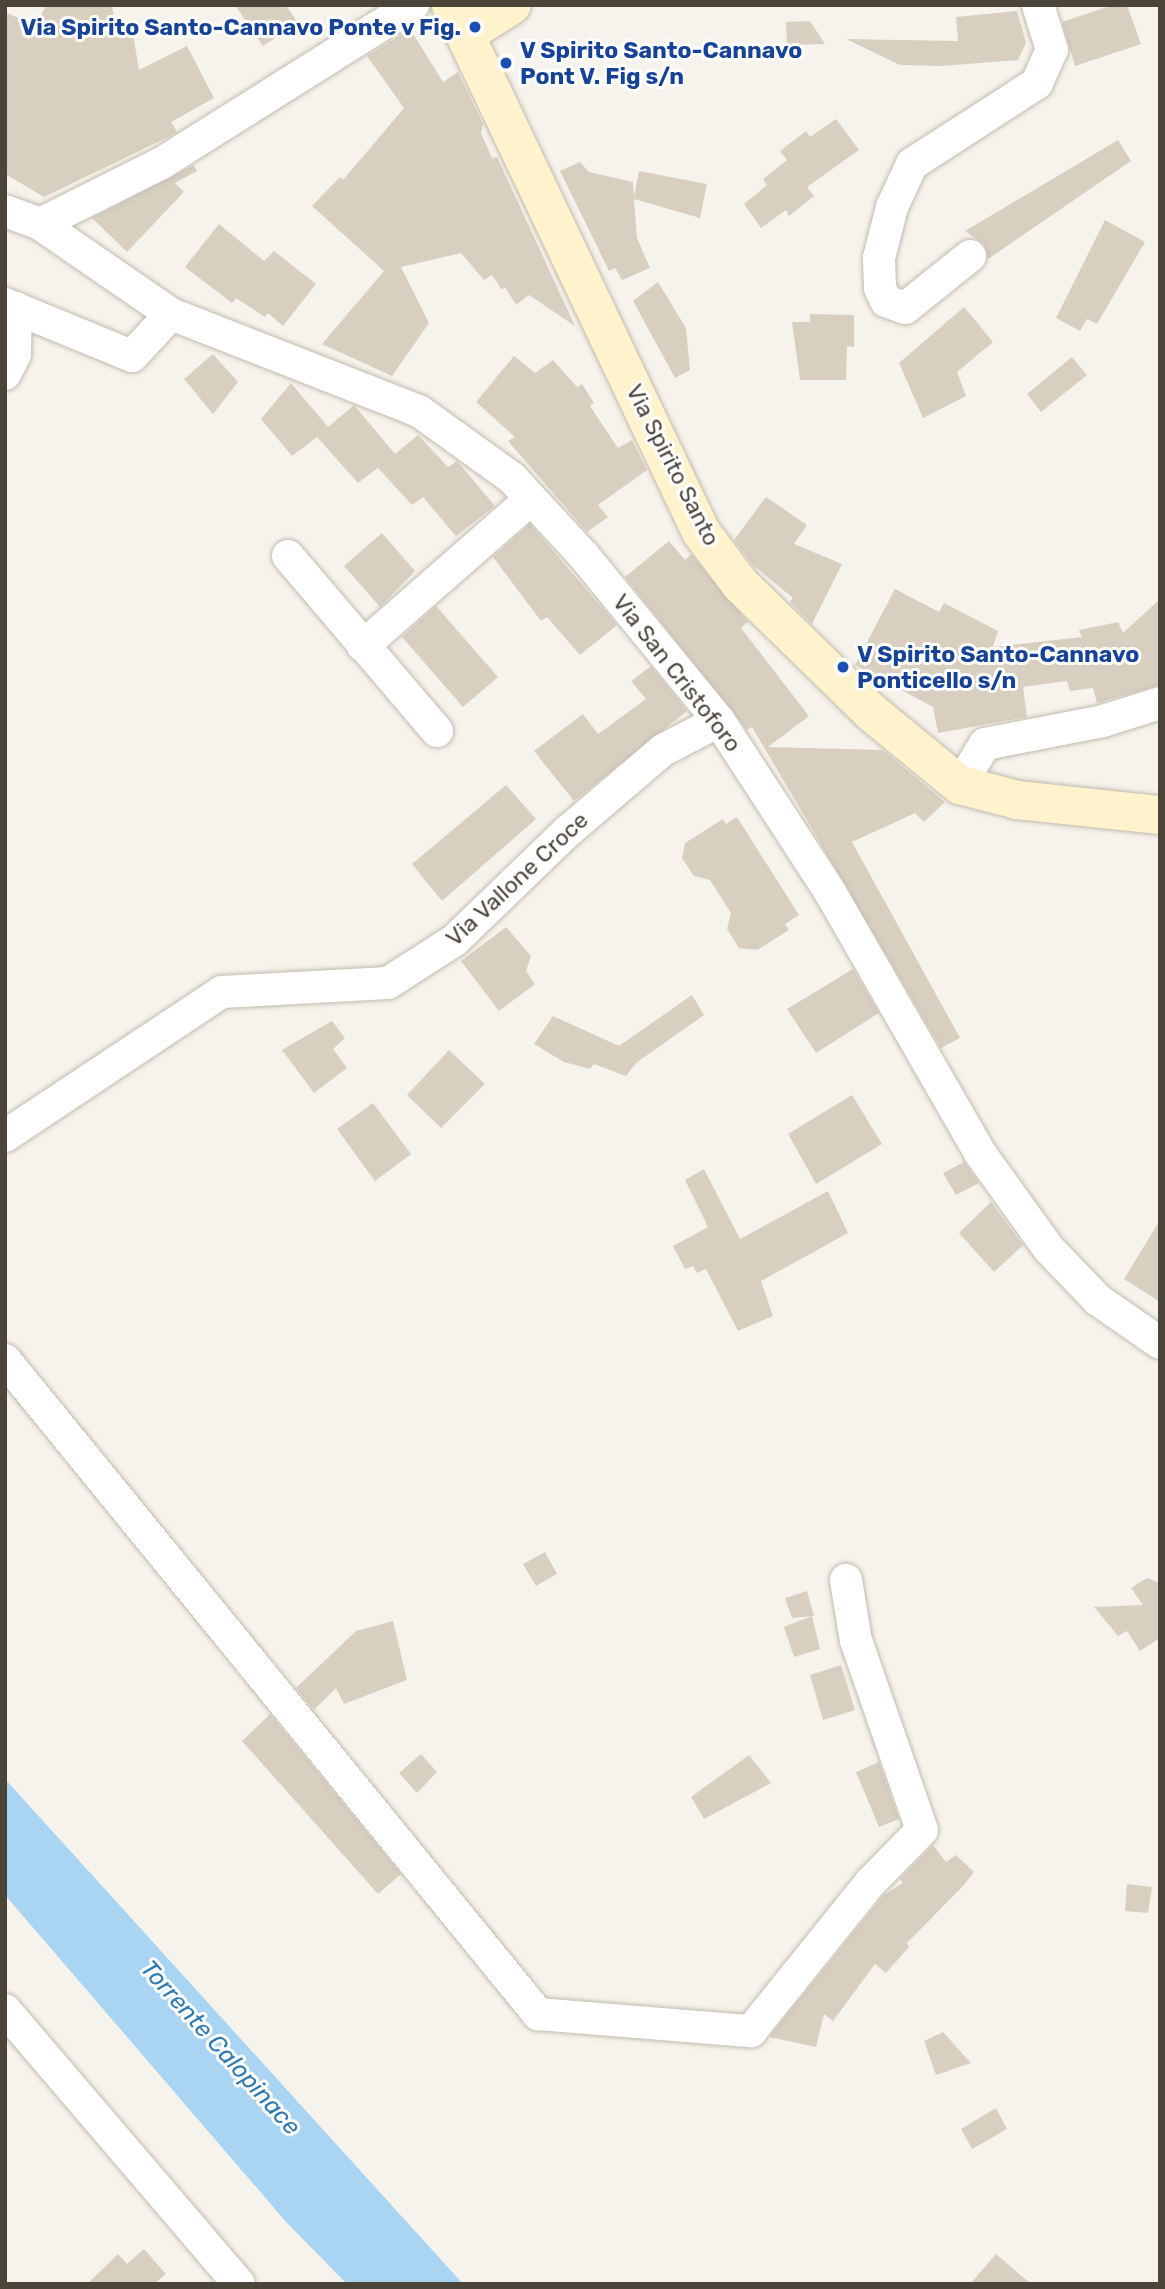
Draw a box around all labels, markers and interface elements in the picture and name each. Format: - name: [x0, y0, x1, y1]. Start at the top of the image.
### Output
- place label: Via Spirito Santo-Cannavo Ponte v Fig.: [19, 13, 461, 41]
- marker: Via Spirito Santo-Cannavo Ponte v Fig.: [467, 19, 483, 35]
- place label: V Spirito Santo-Cannavo Pont V. Fig s/n: [520, 36, 803, 90]
- marker: V Spirito Santo-Cannavo Pont V. Fig s/n: [498, 55, 514, 71]
- street label: Via Spirito Santo: [620, 380, 726, 550]
- street label: Via San Cristoforo: [607, 589, 747, 757]
- place label: V Spirito Santo-Cannavo Ponticello s/n: [857, 640, 1140, 694]
- marker: V Spirito Santo-Cannavo Ponticello s/n: [835, 659, 851, 675]
- street label: Via Vallone Croce: [440, 806, 594, 952]
- water label: Torrente Calopinace: [134, 1955, 306, 2141]

